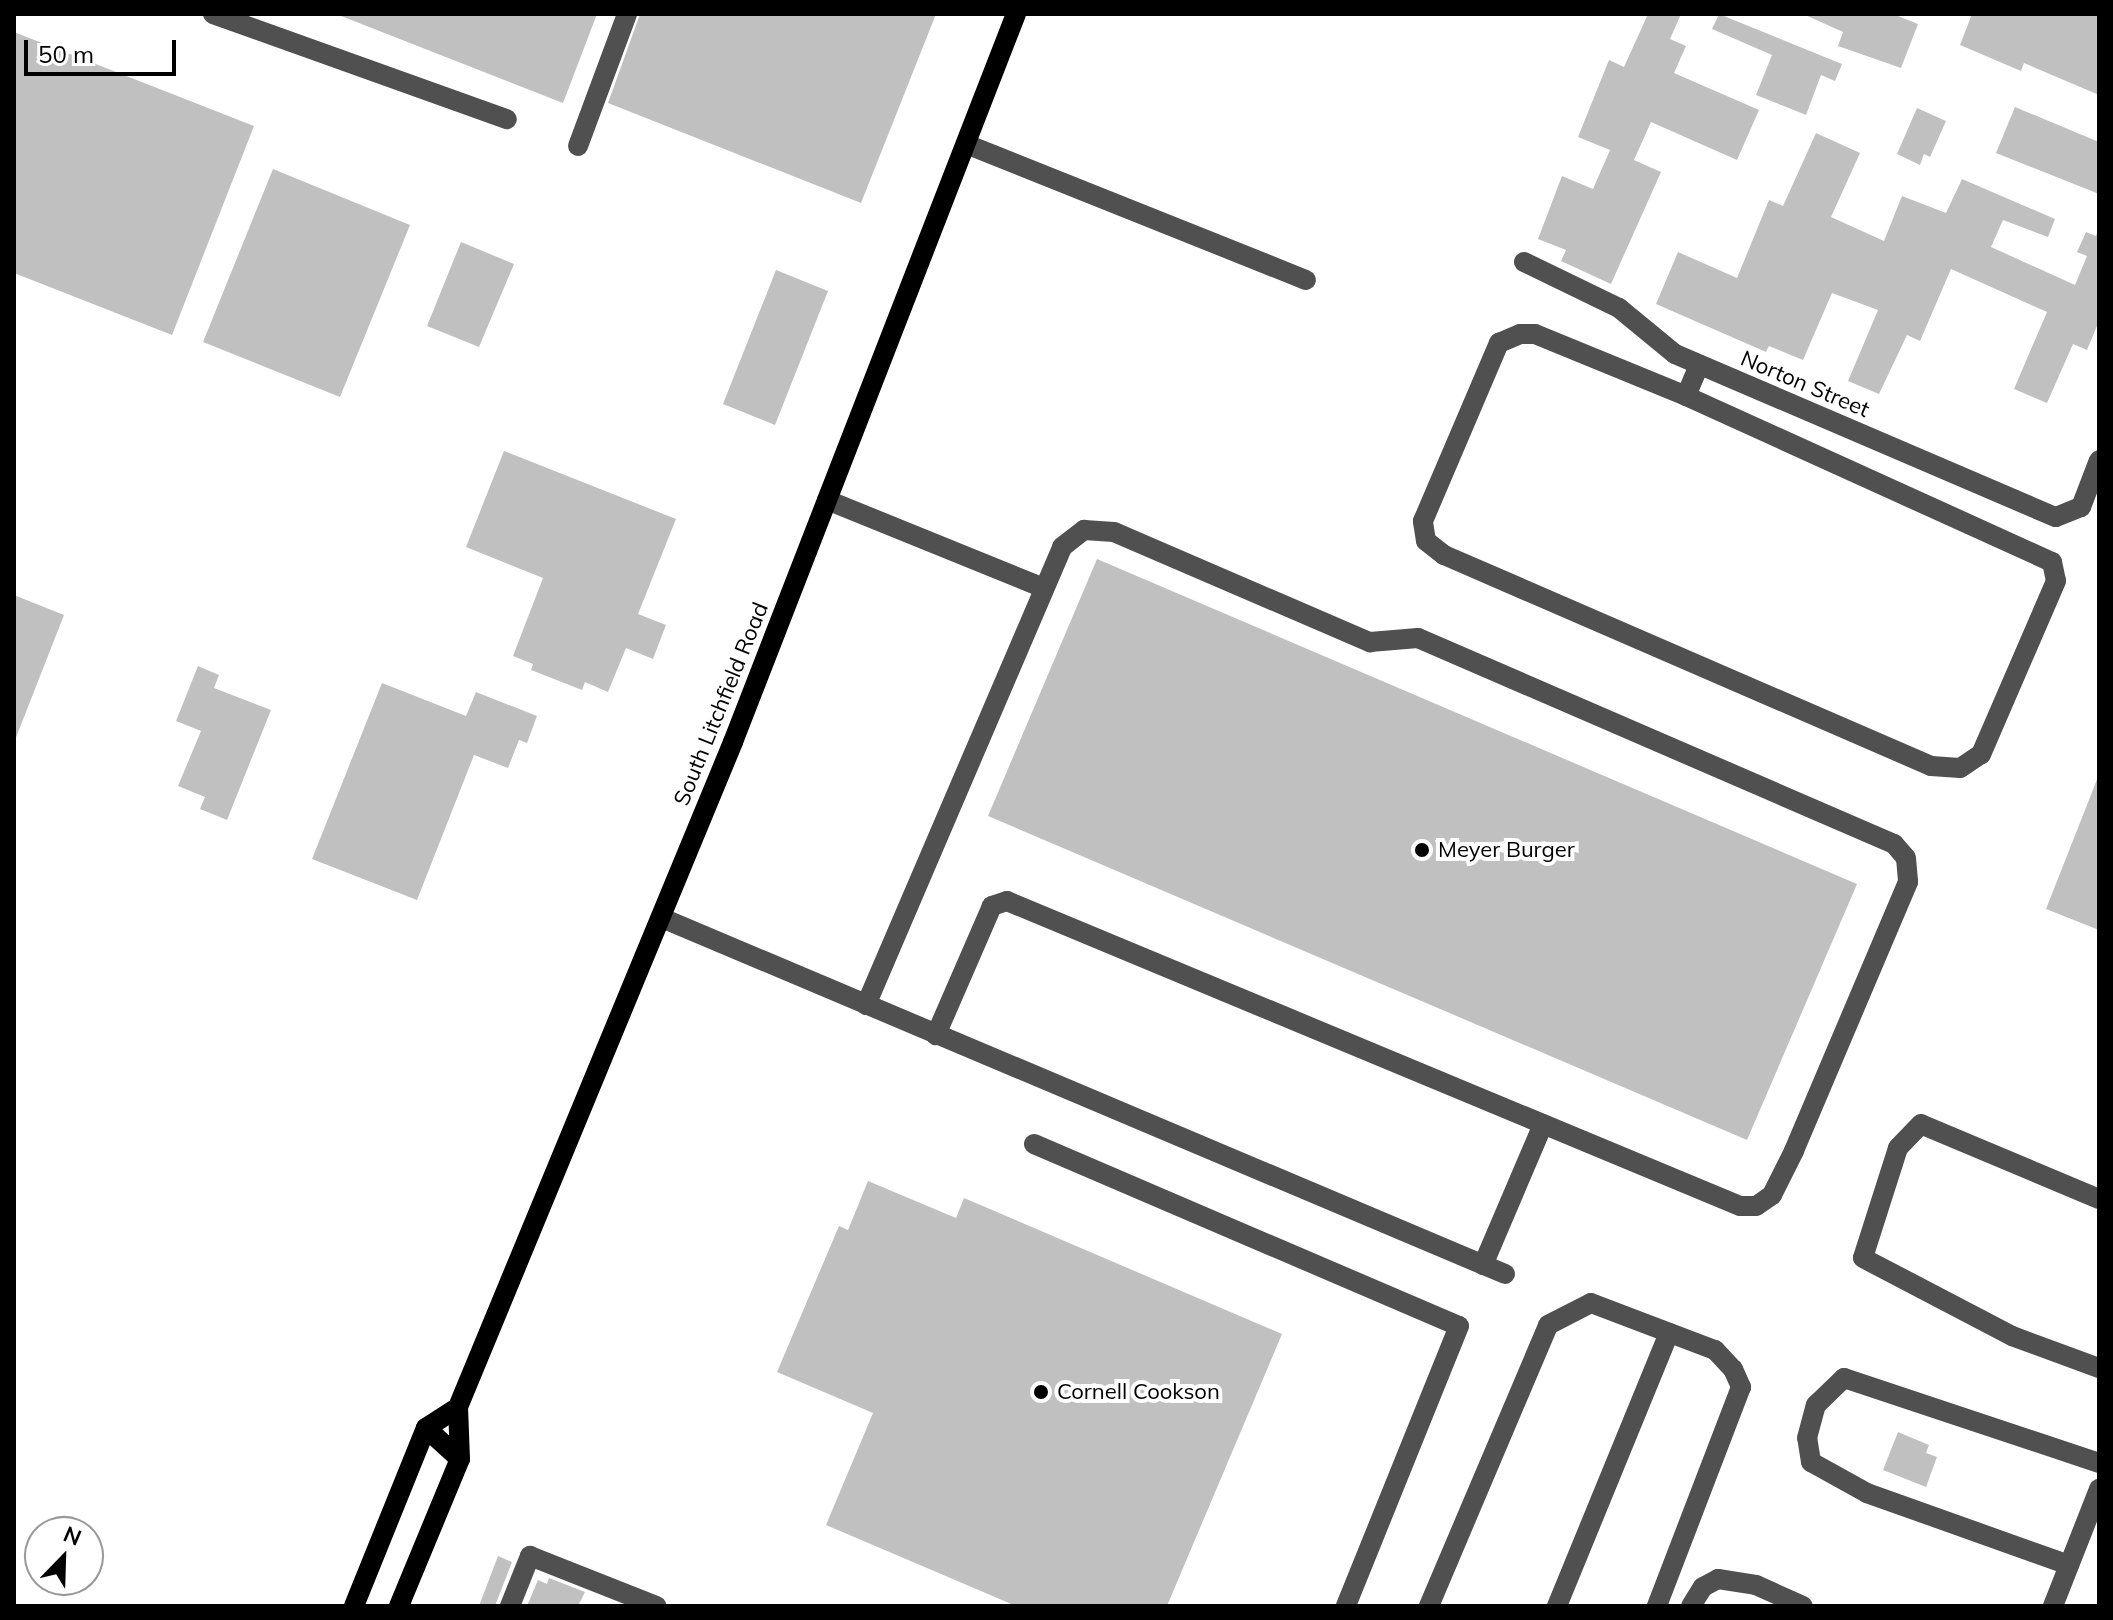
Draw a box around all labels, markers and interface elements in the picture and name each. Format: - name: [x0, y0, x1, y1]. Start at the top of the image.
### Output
- scale bar: [28, 24, 180, 74]
- text: 50 m: [38, 39, 94, 69]
- street label: Norton Street: [1737, 345, 1873, 423]
- street label: South Litchfield Road: [668, 599, 774, 809]
- place label: Meyer Burger: [1438, 837, 1575, 863]
- marker: Meyer Burger: [1413, 841, 1431, 859]
- place label: Cornell Cookson: [1057, 1379, 1220, 1405]
- marker: Cornell Cookson: [1032, 1383, 1050, 1401]
- north arrow: [24, 1516, 104, 1596]
- text: N: [59, 1520, 86, 1552]

